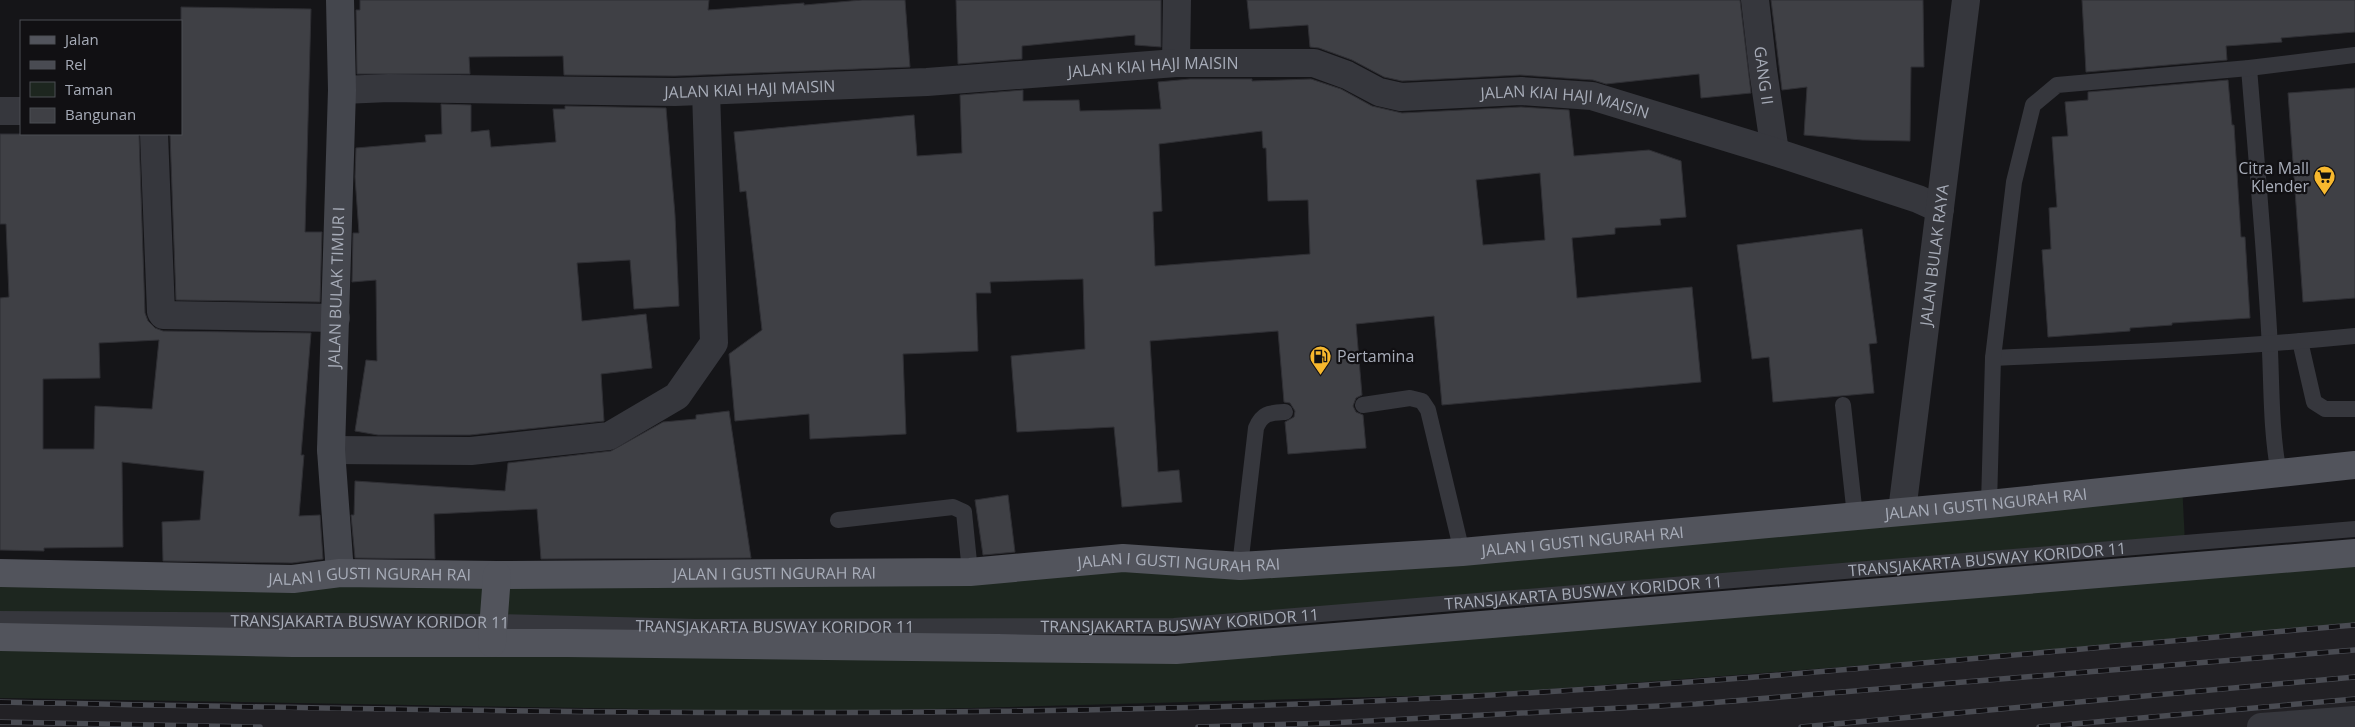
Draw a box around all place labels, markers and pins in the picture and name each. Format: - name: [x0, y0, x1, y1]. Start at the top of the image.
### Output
- place label: Citra Mall Klender: [2238, 157, 2309, 197]
- supermarket icon: Citra Mall Klender: [2313, 165, 2337, 196]
- fuel station icon: Pertamina: [1309, 344, 1333, 375]
- place label: Pertamina: [1337, 345, 1414, 367]

